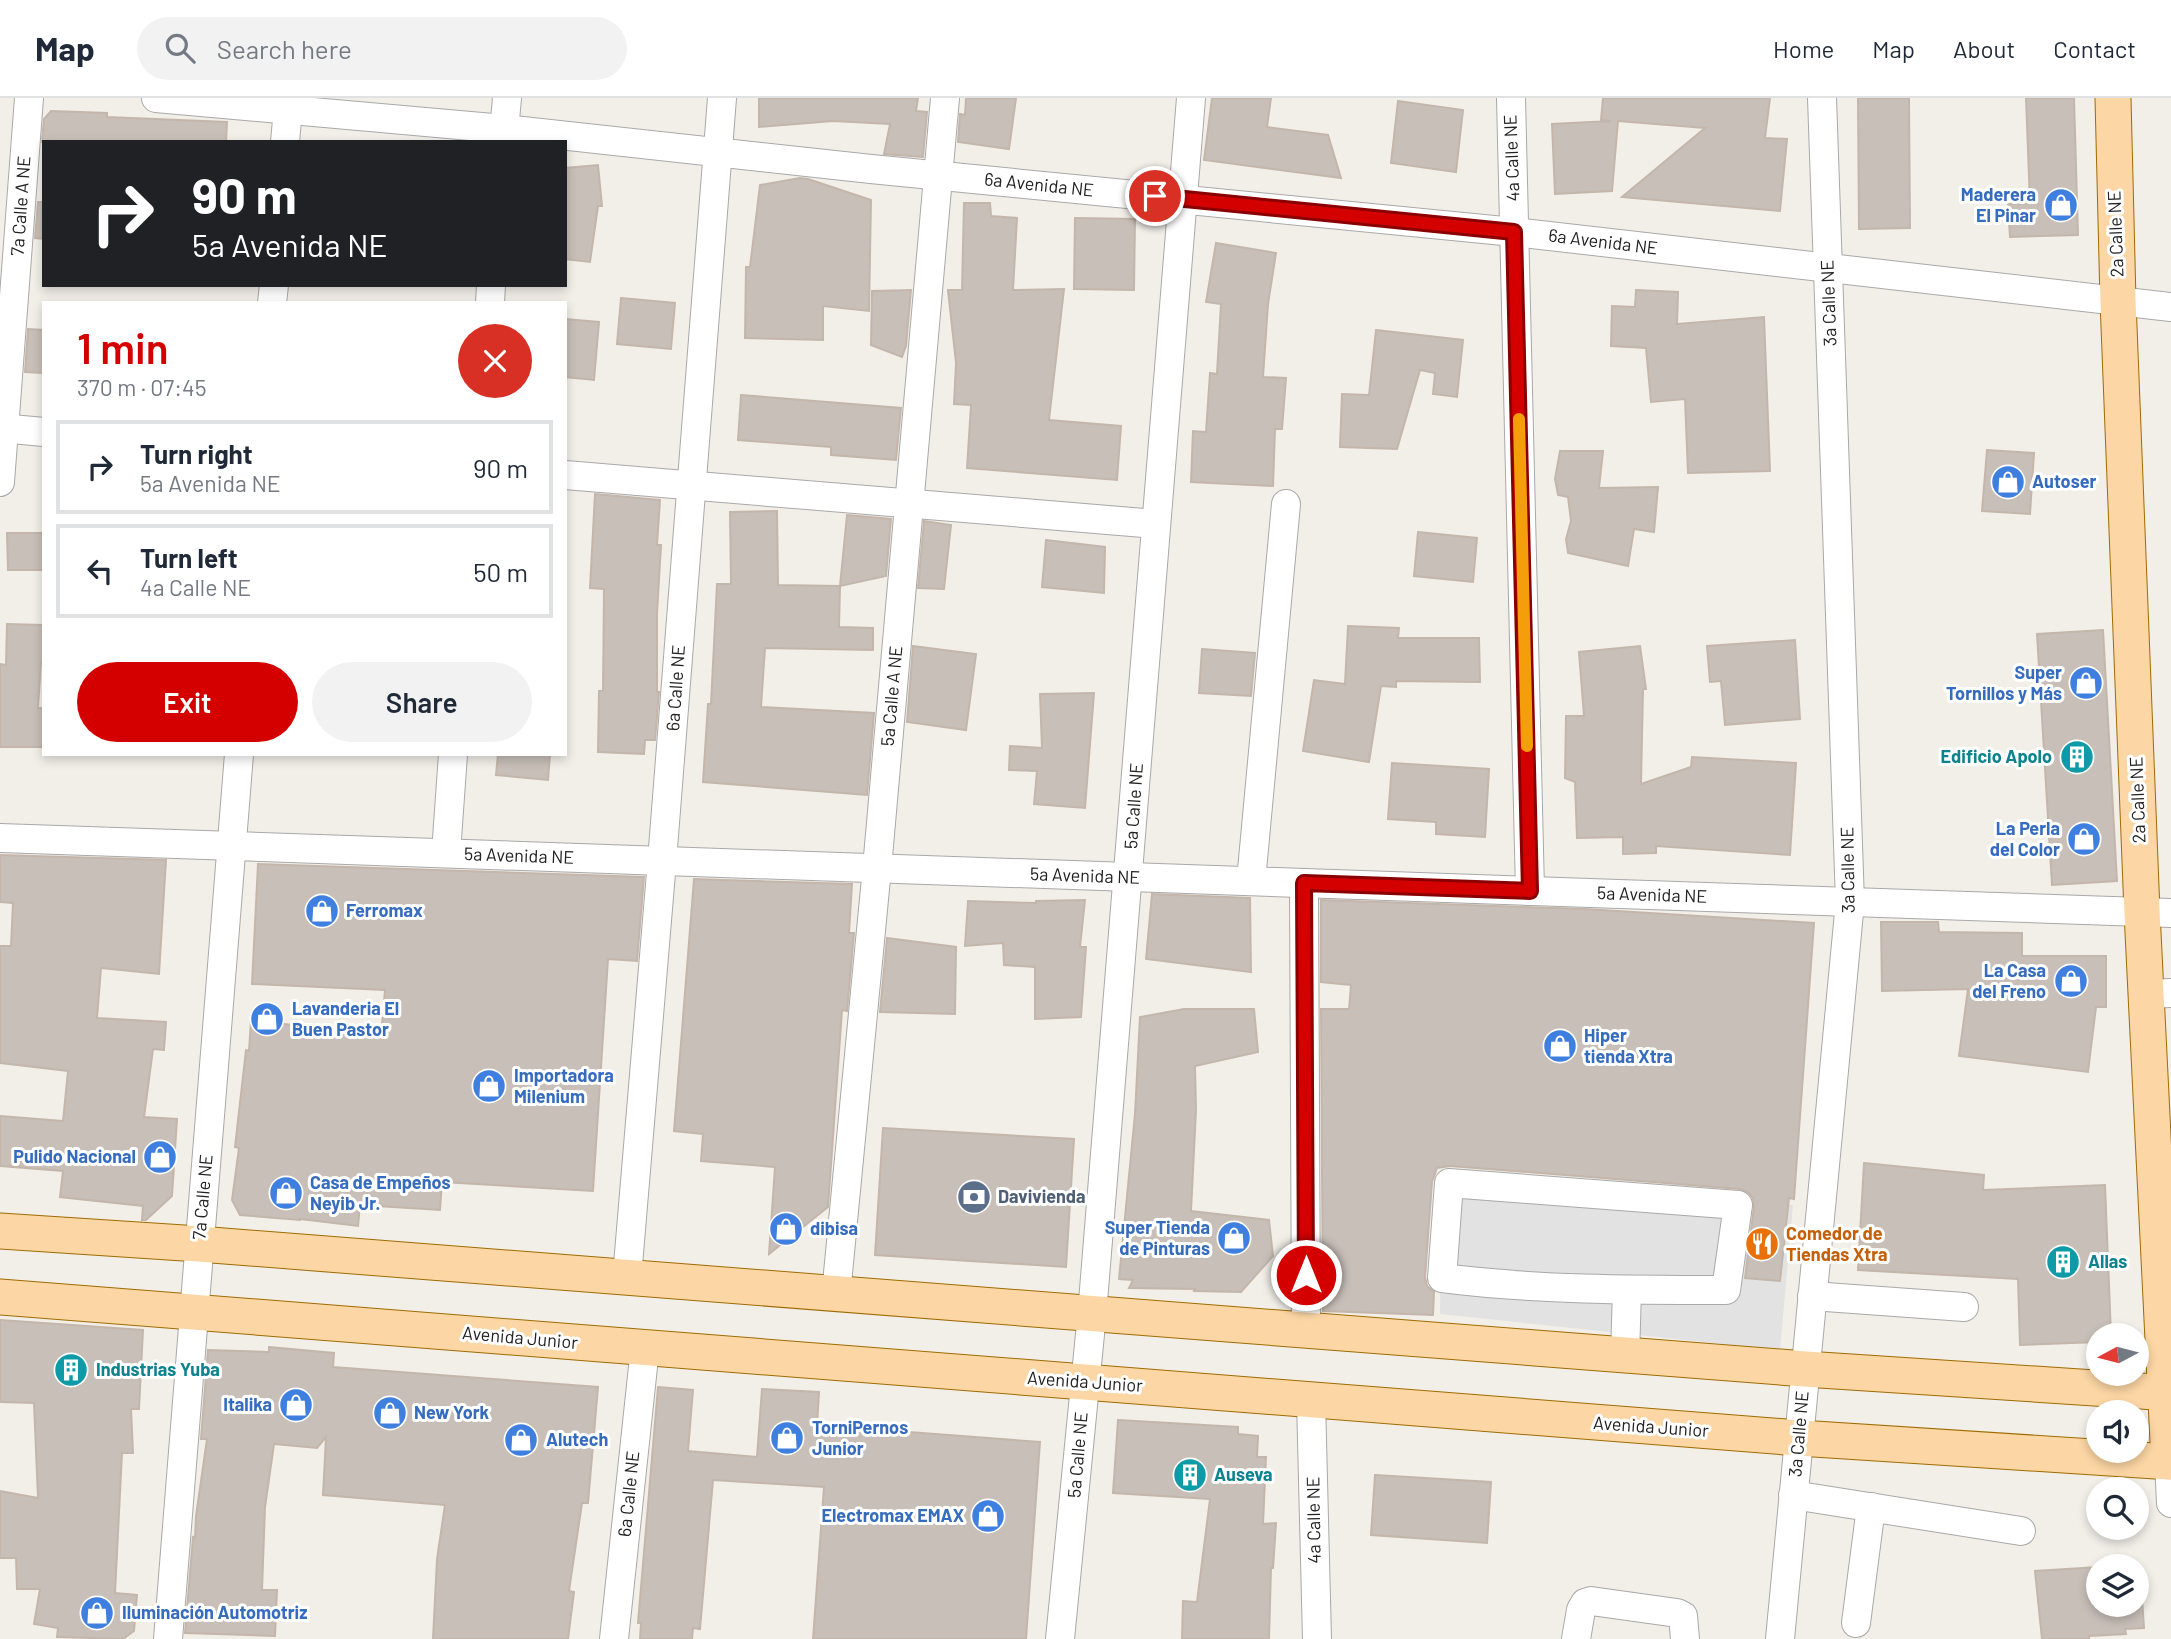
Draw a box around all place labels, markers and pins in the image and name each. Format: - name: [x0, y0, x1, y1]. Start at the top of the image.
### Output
- pin: [1125, 166, 1185, 226]
- place label: Maderera El Pinar: [1961, 183, 2036, 226]
- shop icon: Maderera El Pinar: [2042, 186, 2080, 224]
- shop icon: Autoser: [1989, 463, 2027, 501]
- place label: Autoser: [2032, 470, 2096, 492]
- place label: Super Tornillos y Más: [1946, 661, 2062, 704]
- shop icon: Super Tornillos y Más: [2067, 664, 2105, 702]
- building icon: Edificio Apolo: [2058, 738, 2096, 776]
- place label: Edificio Apolo: [1941, 745, 2052, 767]
- place label: La Perla del Color: [1990, 817, 2060, 860]
- shop icon: La Perla del Color: [2065, 820, 2103, 858]
- shop icon: Ferromax: [303, 892, 341, 930]
- place label: Ferromax: [346, 899, 423, 921]
- place label: La Casa del Freno: [1972, 959, 2046, 1002]
- shop icon: La Casa del Freno: [2052, 962, 2090, 1000]
- place label: Lavanderia El Buen Pastor: [292, 997, 399, 1040]
- shop icon: Lavanderia El Buen Pastor: [248, 1000, 286, 1038]
- place label: Hiper tienda Xtra: [1584, 1024, 1673, 1067]
- shop icon: Hiper tienda Xtra: [1541, 1027, 1579, 1065]
- place label: Importadora Milenium: [514, 1064, 614, 1107]
- shop icon: Importadora Milenium: [470, 1067, 508, 1105]
- shop icon: Pulido Nacional: [141, 1138, 179, 1176]
- place label: Pulido Nacional: [13, 1145, 136, 1167]
- place label: Casa de Empeños Neyib Jr.: [310, 1171, 451, 1214]
- shop icon: Casa de Empeños Neyib Jr.: [267, 1174, 305, 1212]
- bank icon: Davivienda: [955, 1178, 993, 1216]
- place label: Davivienda: [998, 1185, 1086, 1207]
- shop icon: dibisa: [767, 1210, 805, 1248]
- place label: Super Tienda de Pinturas: [1105, 1216, 1210, 1259]
- place label: dibisa: [810, 1217, 858, 1239]
- shop icon: Super Tienda de Pinturas: [1215, 1219, 1253, 1257]
- place label: Comedor de Tiendas Xtra: [1786, 1222, 1887, 1265]
- restaurant icon: Comedor de Tiendas Xtra: [1743, 1225, 1781, 1263]
- building icon: Allas: [2044, 1243, 2082, 1281]
- place label: Allas: [2088, 1250, 2127, 1272]
- building icon: Industrias Yuba: [52, 1351, 90, 1389]
- place label: Industrias Yuba: [96, 1358, 220, 1380]
- shop icon: Italika: [277, 1386, 315, 1424]
- place label: Italika: [223, 1393, 272, 1415]
- shop icon: New York: [371, 1394, 409, 1432]
- place label: New York: [414, 1401, 490, 1423]
- place label: TorniPernos Junior: [812, 1416, 908, 1459]
- shop icon: TorniPernos Junior: [768, 1419, 806, 1457]
- shop icon: Alutech: [502, 1421, 540, 1459]
- place label: Alutech: [546, 1428, 608, 1450]
- building icon: Auseva: [1171, 1456, 1209, 1494]
- place label: Auseva: [1214, 1463, 1273, 1485]
- shop icon: Electromax EMAX: [969, 1497, 1007, 1535]
- place label: Electromax EMAX: [821, 1504, 964, 1526]
- shop icon: Iluminación Automotriz: [78, 1594, 116, 1632]
- place label: Iluminación Automotriz: [122, 1601, 307, 1623]

